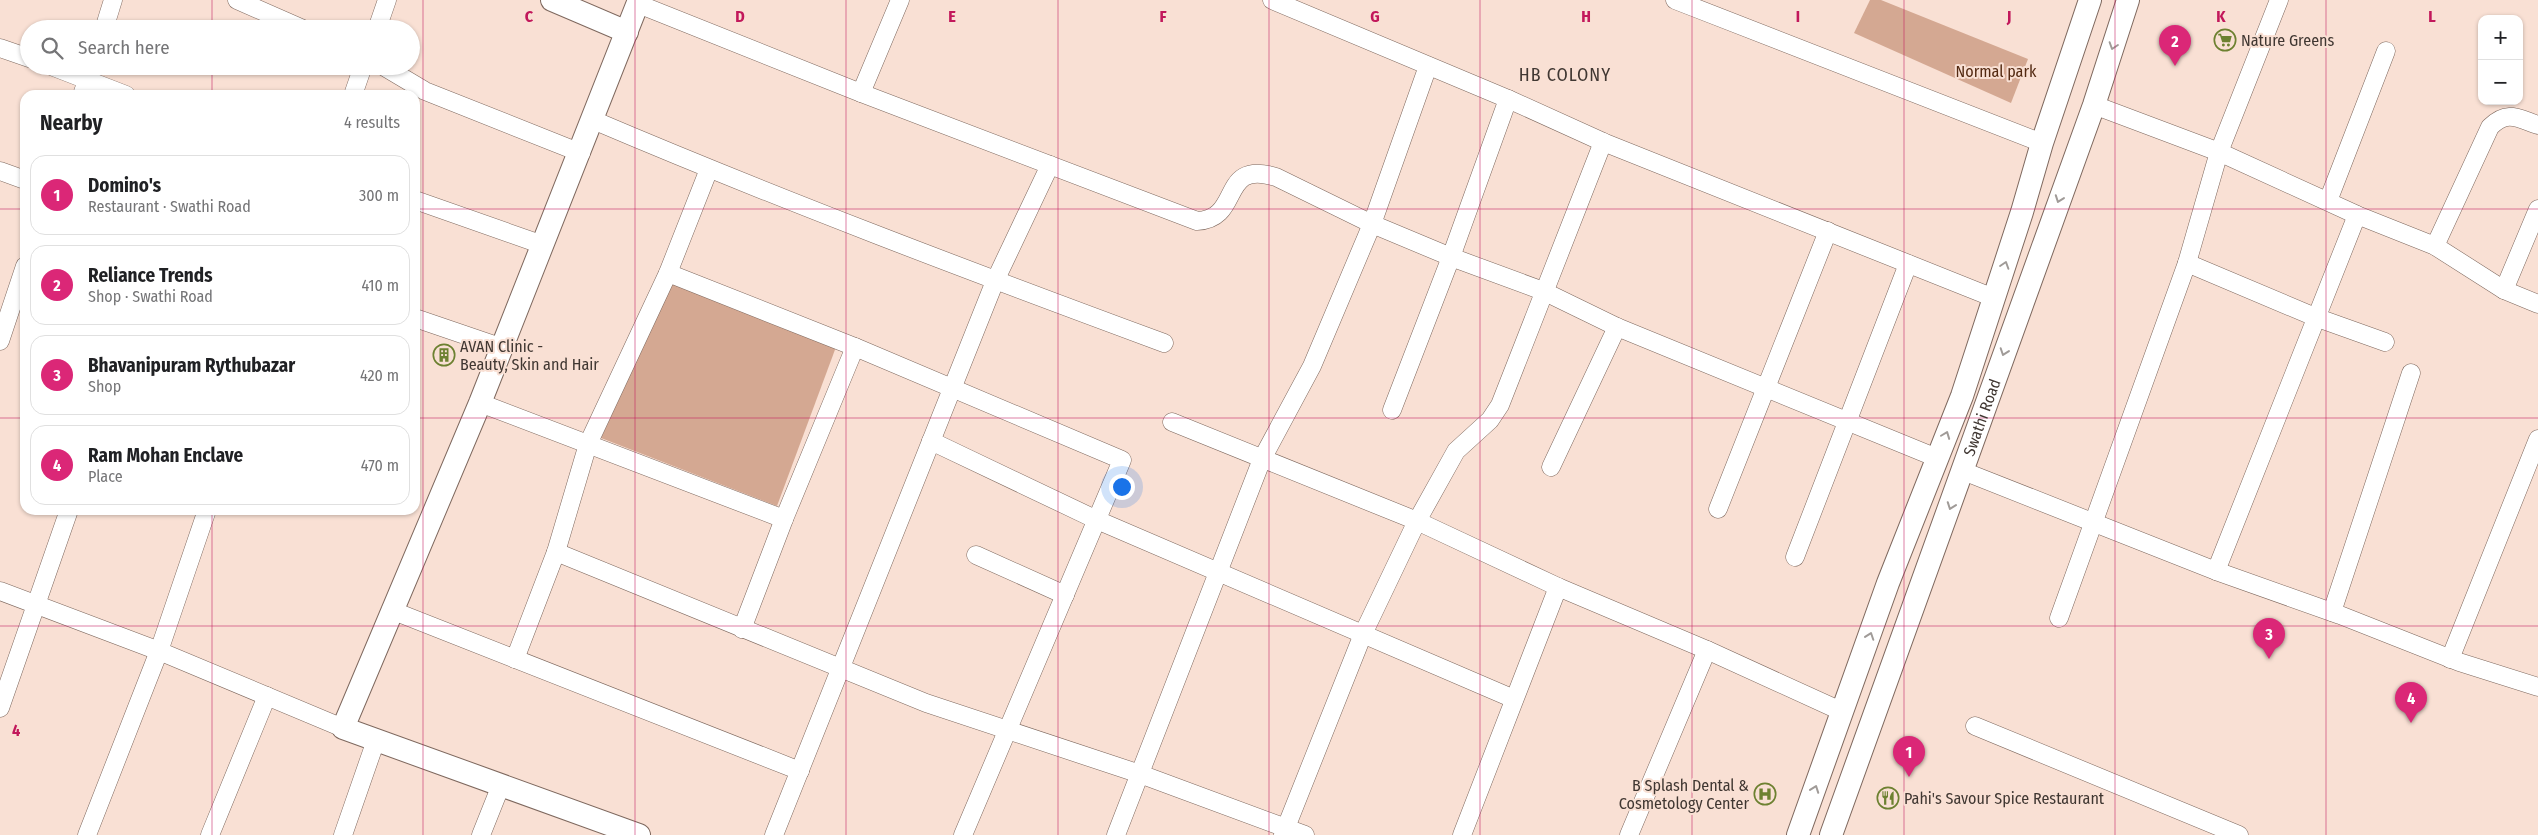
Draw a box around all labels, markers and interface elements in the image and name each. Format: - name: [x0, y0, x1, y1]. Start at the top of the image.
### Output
- text: C: [525, 7, 534, 26]
- text: D: [735, 7, 745, 26]
- text: E: [948, 7, 956, 26]
- text: F: [1159, 7, 1167, 26]
- text: G: [1370, 7, 1380, 26]
- text: H: [1581, 7, 1591, 26]
- text: I: [1796, 7, 1800, 26]
- text: J: [2006, 7, 2011, 26]
- text: K: [2216, 7, 2226, 26]
- text: L: [2428, 7, 2436, 26]
- map controls: [2478, 15, 2523, 105]
- button: +: [2478, 15, 2523, 60]
- search box: [20, 20, 420, 75]
- pin: 2: [2159, 25, 2191, 66]
- supermarket icon: Nature Greens: [2213, 28, 2237, 52]
- place label: Nature Greens: [2241, 31, 2334, 50]
- icon: search: [38, 34, 66, 62]
- text: Search here: [78, 36, 170, 59]
- one-way arrow: [2109, 42, 2119, 50]
- button: −: [2478, 60, 2523, 105]
- park label: Normal park: [1956, 62, 2037, 81]
- district label: HB COLONY: [1519, 64, 1611, 86]
- text: Nearby: [40, 110, 102, 136]
- text: 4 results: [344, 113, 400, 132]
- text: Domino's: [88, 174, 161, 197]
- text: 1: [54, 186, 60, 205]
- text: 300 m: [359, 186, 399, 205]
- one-way arrow: [2055, 195, 2065, 203]
- text: Restaurant · Swathi Road: [88, 197, 251, 216]
- one-way arrow: [1999, 261, 2009, 270]
- text: Reliance Trends: [88, 264, 212, 287]
- text: 2: [53, 276, 61, 295]
- text: 410 m: [361, 276, 399, 295]
- text: Shop · Swathi Road: [88, 287, 213, 306]
- place label: AVAN Clinic - Beauty, Skin and Hair: [460, 337, 599, 374]
- building icon: AVAN Clinic - Beauty, Skin and Hair: [432, 343, 456, 367]
- one-way arrow: [2000, 348, 2010, 356]
- text: Bhavanipuram Rythubazar: [88, 354, 295, 377]
- text: 3: [53, 366, 61, 385]
- text: 420 m: [360, 366, 399, 385]
- street label: Swathi Road: [1959, 376, 2005, 459]
- text: Shop: [88, 377, 121, 396]
- one-way arrow: [1940, 431, 1950, 440]
- text: Ram Mohan Enclave: [88, 444, 243, 467]
- text: 4: [53, 456, 61, 475]
- text: 470 m: [361, 456, 399, 475]
- text: Place: [88, 467, 123, 486]
- your location: [1109, 474, 1135, 500]
- one-way arrow: [1947, 501, 1957, 510]
- pin: 3: [2253, 618, 2285, 659]
- one-way arrow: [1864, 632, 1874, 641]
- pin: 4: [2395, 682, 2427, 723]
- text: 4: [12, 721, 20, 740]
- pin: 1: [1893, 736, 1925, 777]
- place label: B Splash Dental & Cosmetology Center: [1619, 776, 1749, 813]
- hospital icon: B Splash Dental & Cosmetology Center: [1753, 782, 1777, 806]
- one-way arrow: [1809, 785, 1819, 794]
- restaurant icon: Pahi's Savour Spice Restaurant: [1876, 786, 1900, 810]
- place label: Pahi's Savour Spice Restaurant: [1904, 789, 2105, 808]

